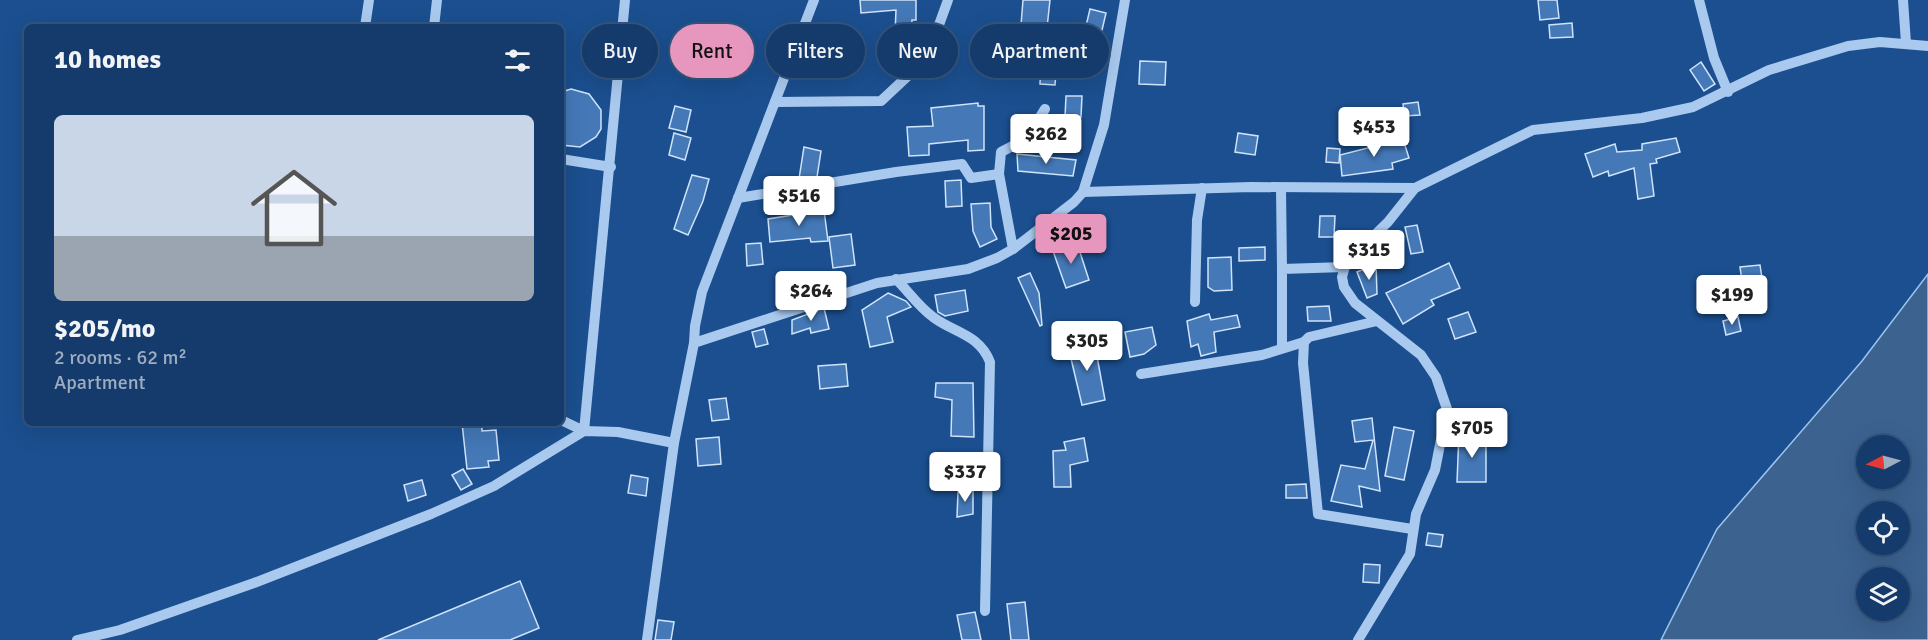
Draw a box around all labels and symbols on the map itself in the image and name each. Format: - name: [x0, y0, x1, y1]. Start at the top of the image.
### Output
- pin: $453: [1338, 107, 1410, 158]
- pin: $262: [1010, 114, 1082, 165]
- pin: $516: [763, 176, 835, 227]
- pin: $205: [1035, 214, 1107, 265]
- pin: $315: [1333, 230, 1405, 281]
- pin: $264: [775, 271, 847, 322]
- pin: $199: [1696, 275, 1768, 326]
- pin: $305: [1051, 321, 1123, 372]
- pin: $705: [1436, 408, 1508, 459]
- north arrow: [1856, 435, 1910, 489]
- pin: $337: [929, 452, 1001, 503]

